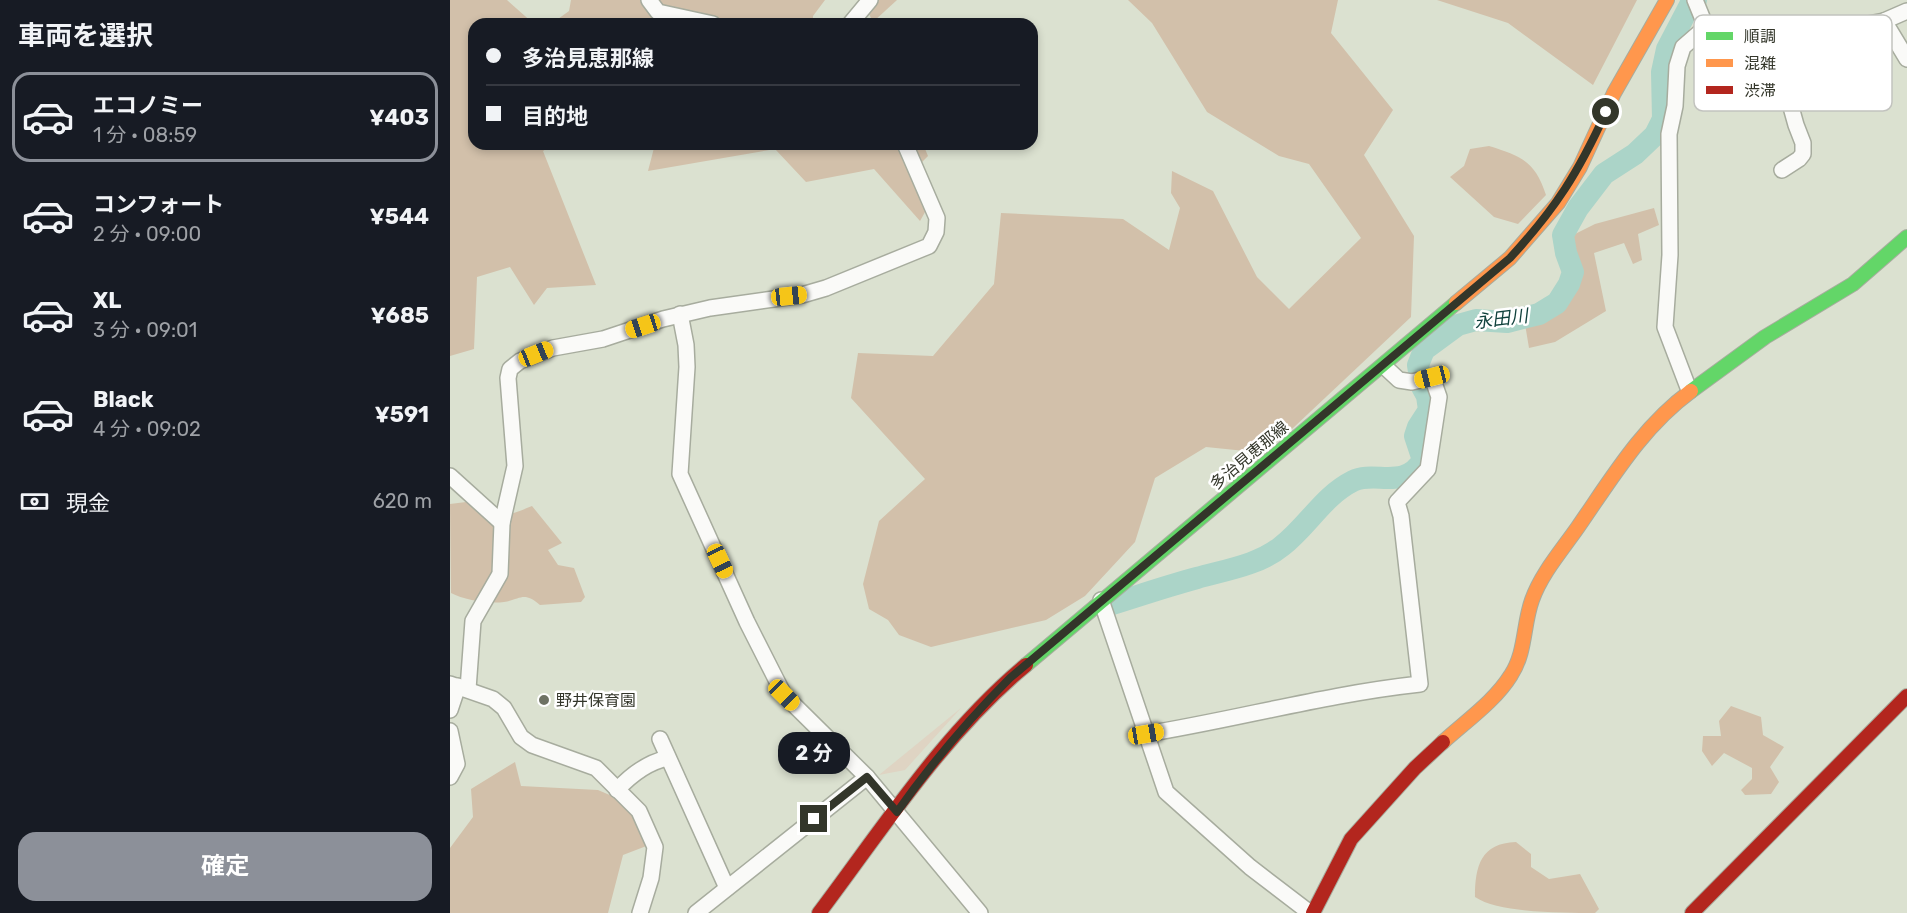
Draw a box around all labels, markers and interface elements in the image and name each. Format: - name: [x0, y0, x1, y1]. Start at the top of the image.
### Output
- legend: [1694, 15, 1892, 111]
- text: 車両を選択: [18, 20, 153, 52]
- text: 順調: [1744, 27, 1776, 46]
- text: 多治見恵那線: [522, 45, 654, 72]
- text: 混雑: [1744, 54, 1776, 73]
- text: 渋滞: [1744, 81, 1776, 100]
- icon: car: [21, 90, 75, 144]
- text: エコノミー: [93, 92, 203, 119]
- route start: [1592, 98, 1619, 125]
- text: 目的地: [522, 103, 588, 130]
- text: ¥403: [369, 104, 429, 131]
- text: 1 分 · 08:59: [93, 123, 197, 147]
- icon: car: [21, 189, 75, 243]
- text: コンフォート: [93, 191, 224, 218]
- text: ¥544: [370, 203, 429, 230]
- text: 2 分 · 09:00: [93, 222, 201, 246]
- car: [770, 285, 808, 307]
- text: XL: [93, 287, 121, 314]
- icon: car: [21, 288, 75, 342]
- text: ¥685: [370, 302, 429, 329]
- water label: 永田川: [1473, 305, 1531, 333]
- car: [623, 312, 663, 340]
- text: 3 分 · 09:01: [93, 318, 197, 342]
- car: [516, 339, 556, 369]
- car: [1412, 364, 1452, 390]
- text: Black: [93, 386, 154, 413]
- icon: car: [21, 387, 75, 441]
- text: ¥591: [375, 401, 429, 428]
- text: 4 分 · 09:02: [93, 417, 201, 441]
- street label: 多治見恵那線: [1206, 417, 1292, 494]
- icon: cash: [18, 485, 51, 518]
- text: 620 m: [373, 489, 432, 513]
- text: 現金: [66, 490, 110, 517]
- car: [704, 541, 736, 581]
- car: [765, 676, 803, 714]
- place label: 野井保育園: [556, 691, 636, 710]
- marker: 野井保育園: [537, 693, 551, 707]
- car: [1127, 722, 1165, 746]
- callout: 2 分: [778, 732, 850, 774]
- text: 2 分: [795, 741, 833, 765]
- route end: [800, 805, 827, 832]
- button: 確定: [18, 832, 432, 901]

